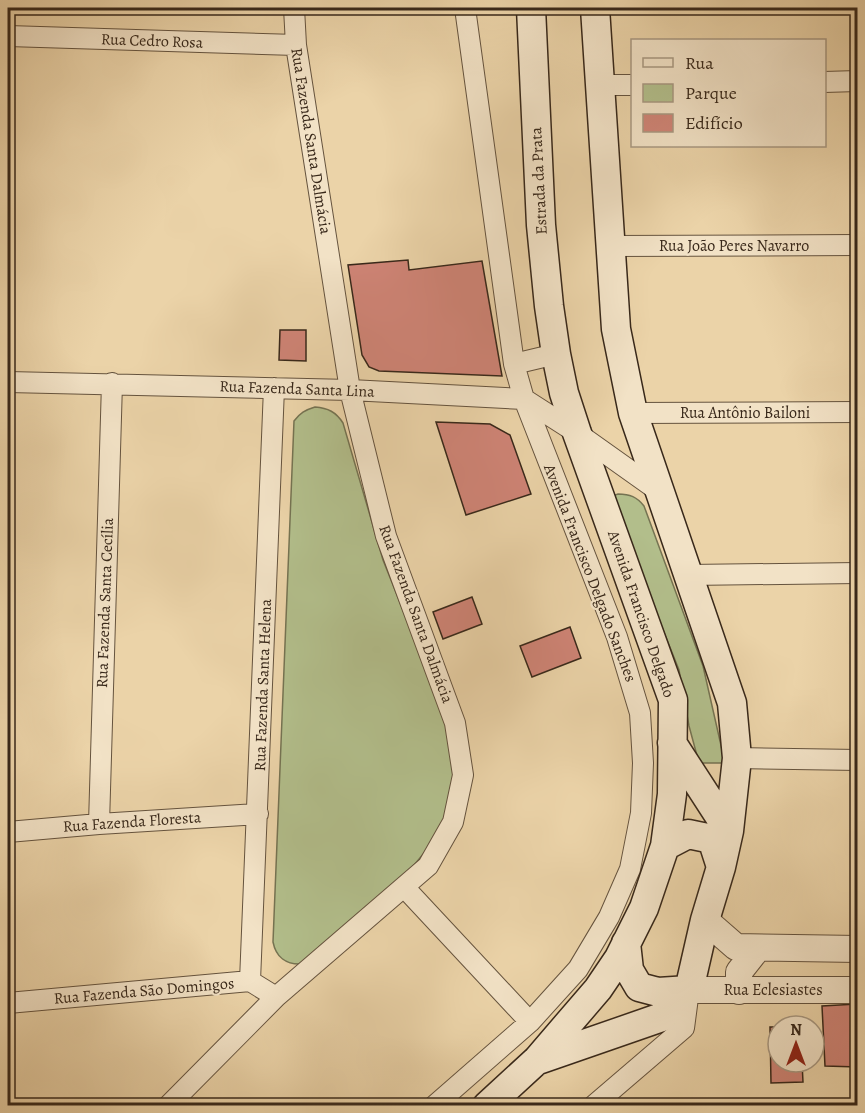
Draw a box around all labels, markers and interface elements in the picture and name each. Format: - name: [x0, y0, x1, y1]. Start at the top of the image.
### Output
- street label: Rua Cedro Rosa: [100, 28, 204, 54]
- legend: [631, 39, 826, 147]
- street label: Rua Fazenda Santa Dalmácia: [285, 46, 337, 236]
- text: Rua: [685, 51, 714, 75]
- text: Parque: [685, 81, 737, 105]
- text: Edifício: [685, 111, 743, 135]
- street label: Estrada da Prata: [525, 126, 553, 235]
- street label: Rua João Peres Navarro: [659, 235, 809, 257]
- street label: Rua Fazenda Santa Lina: [219, 375, 375, 403]
- street label: Rua Antônio Bailoni: [680, 402, 810, 424]
- street label: Avenida Francisco Delgado Sanches: [540, 461, 640, 685]
- street label: Rua Fazenda Santa Cecília: [91, 517, 119, 689]
- street label: Rua Fazenda Santa Dalmácia: [373, 522, 459, 707]
- street label: Avenida Francisco Delgado: [603, 528, 679, 700]
- street label: Rua Fazenda Santa Helena: [249, 598, 277, 772]
- street label: Rua Fazenda Floresta: [62, 806, 202, 838]
- street label: Rua Fazenda São Domingos: [53, 972, 235, 1010]
- street label: Rua Eclesiastes: [723, 979, 823, 1001]
- north arrow: [766, 1014, 826, 1074]
- text: N: [790, 1019, 802, 1041]

